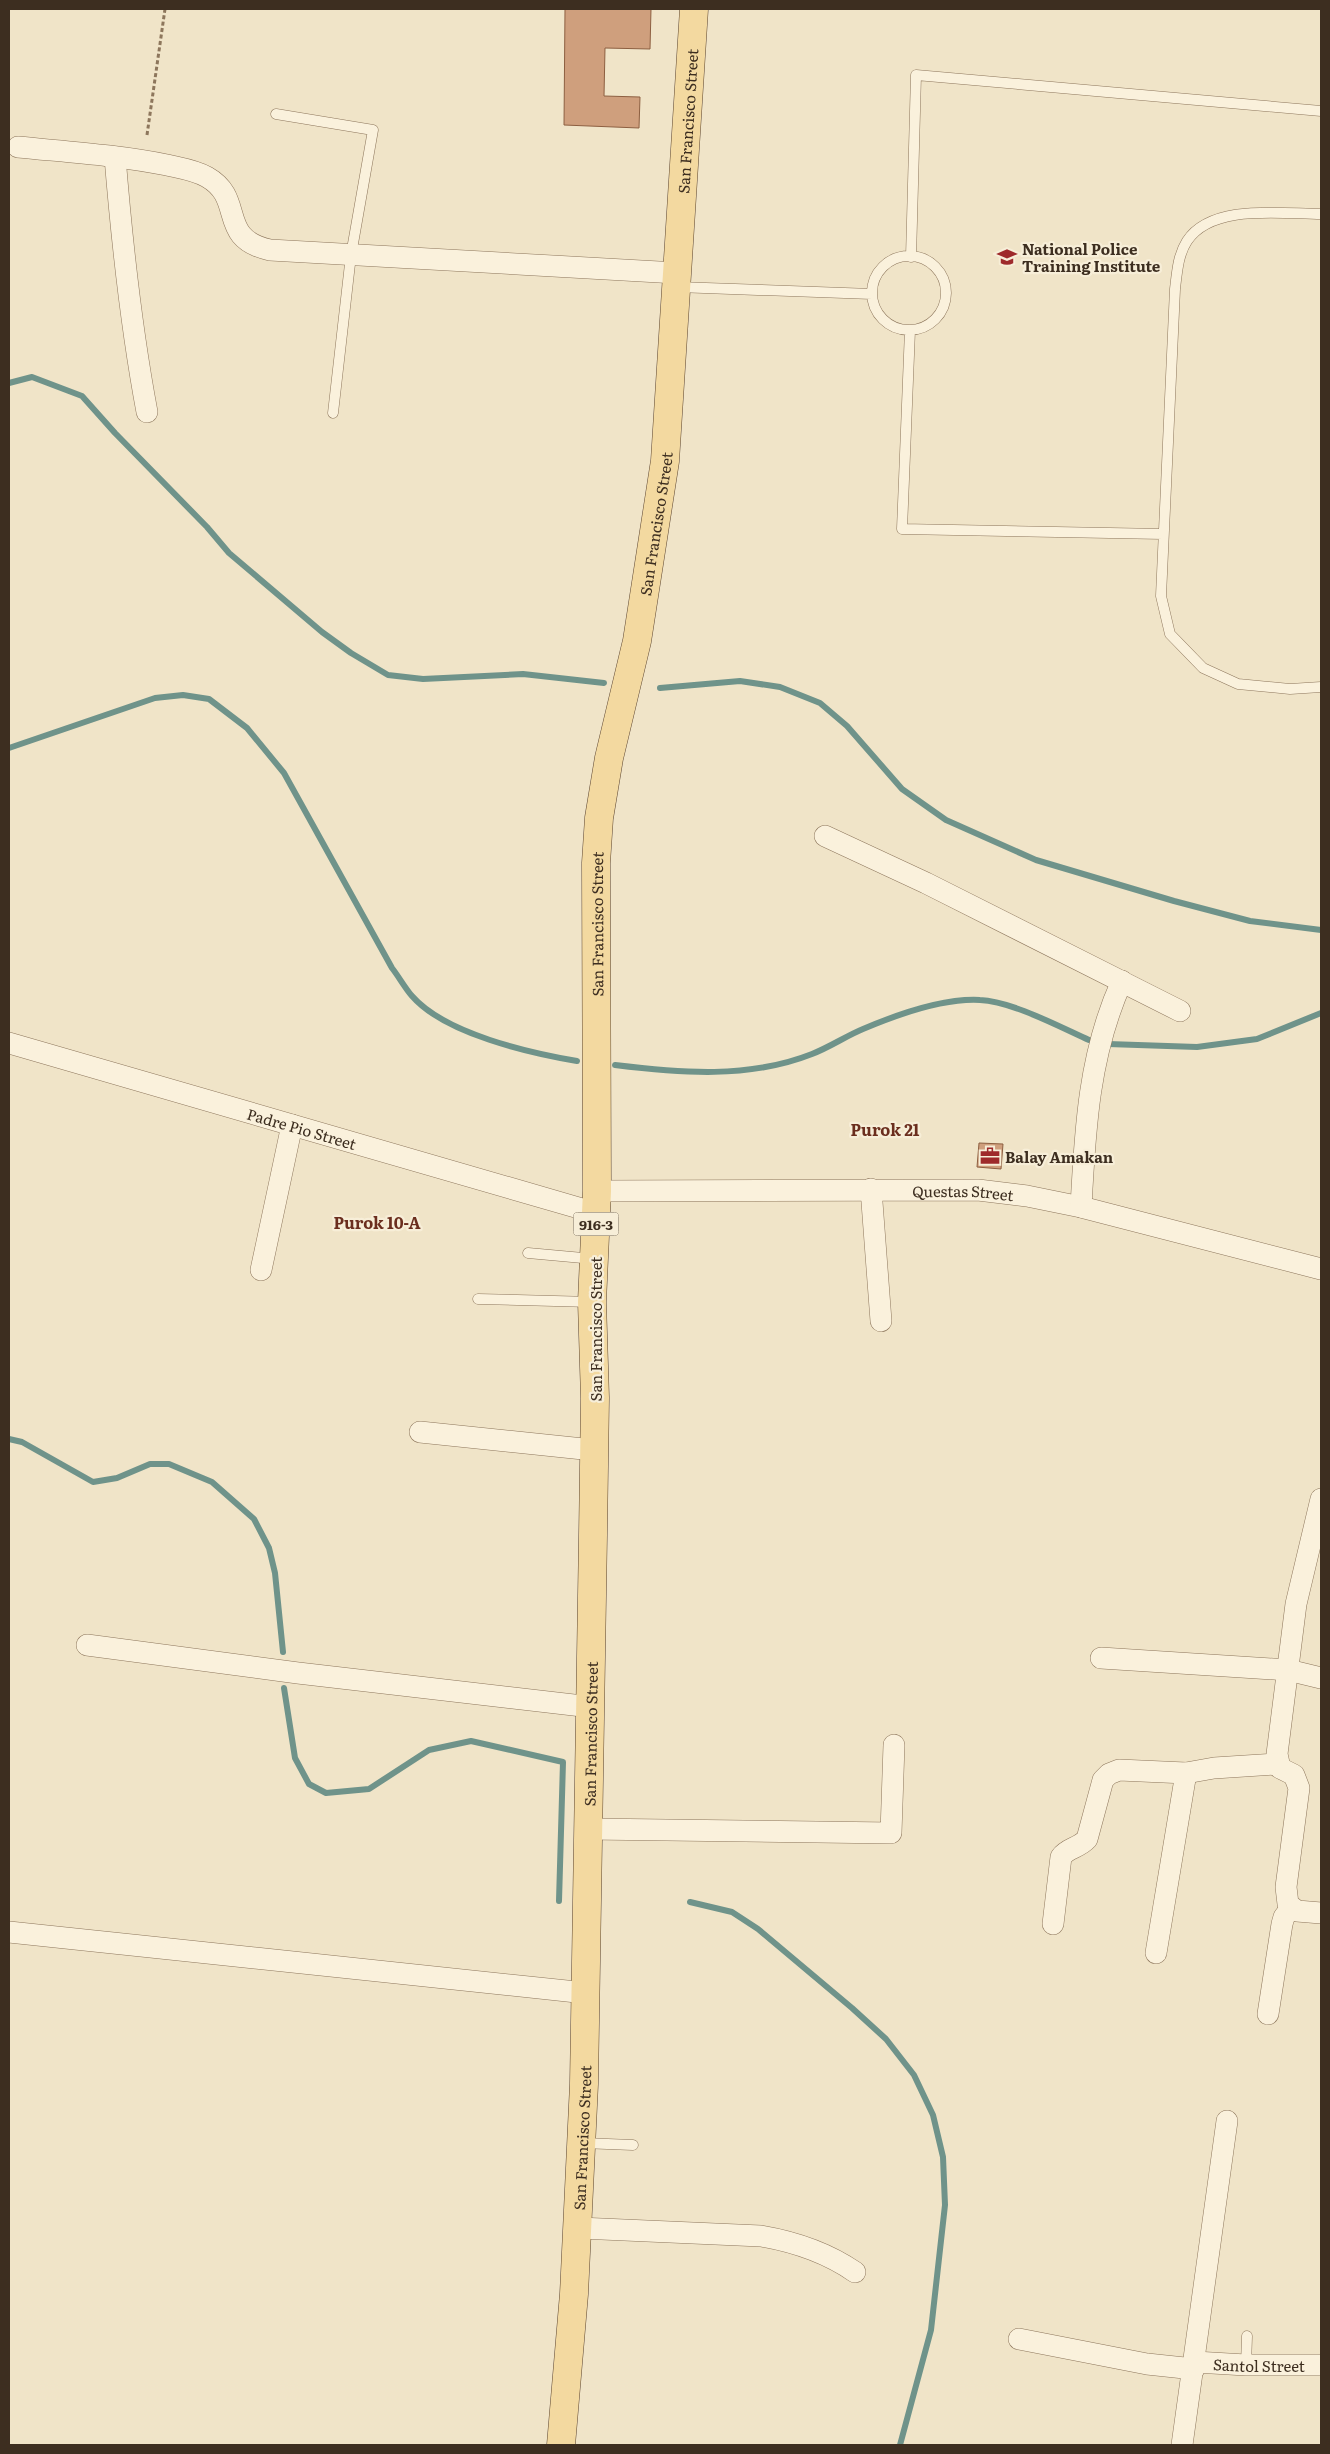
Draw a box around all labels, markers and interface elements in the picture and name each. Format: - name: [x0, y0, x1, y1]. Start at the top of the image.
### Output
- street label: San Francisco Street: [671, 48, 703, 194]
- place label: National Police Training Institute: [1022, 237, 1161, 277]
- school or university icon: National Police Training Institute: [996, 246, 1018, 268]
- street label: San Francisco Street: [633, 451, 677, 597]
- street label: San Francisco Street: [584, 851, 608, 997]
- street label: Padre Pio Street: [245, 1101, 359, 1155]
- district label: Purok 21: [851, 1117, 920, 1141]
- office icon: Balay Amakan: [979, 1145, 1001, 1167]
- place label: Balay Amakan: [1005, 1145, 1114, 1168]
- street label: Questas Street: [912, 1178, 1015, 1206]
- district label: Purok 10-A: [333, 1210, 421, 1234]
- road number: 916-3: [574, 1212, 618, 1236]
- street label: San Francisco Street: [584, 1257, 607, 1401]
- street label: San Francisco Street: [577, 1661, 602, 1807]
- street label: San Francisco Street: [567, 2065, 596, 2211]
- street label: Santol Street: [1212, 2352, 1305, 2377]

